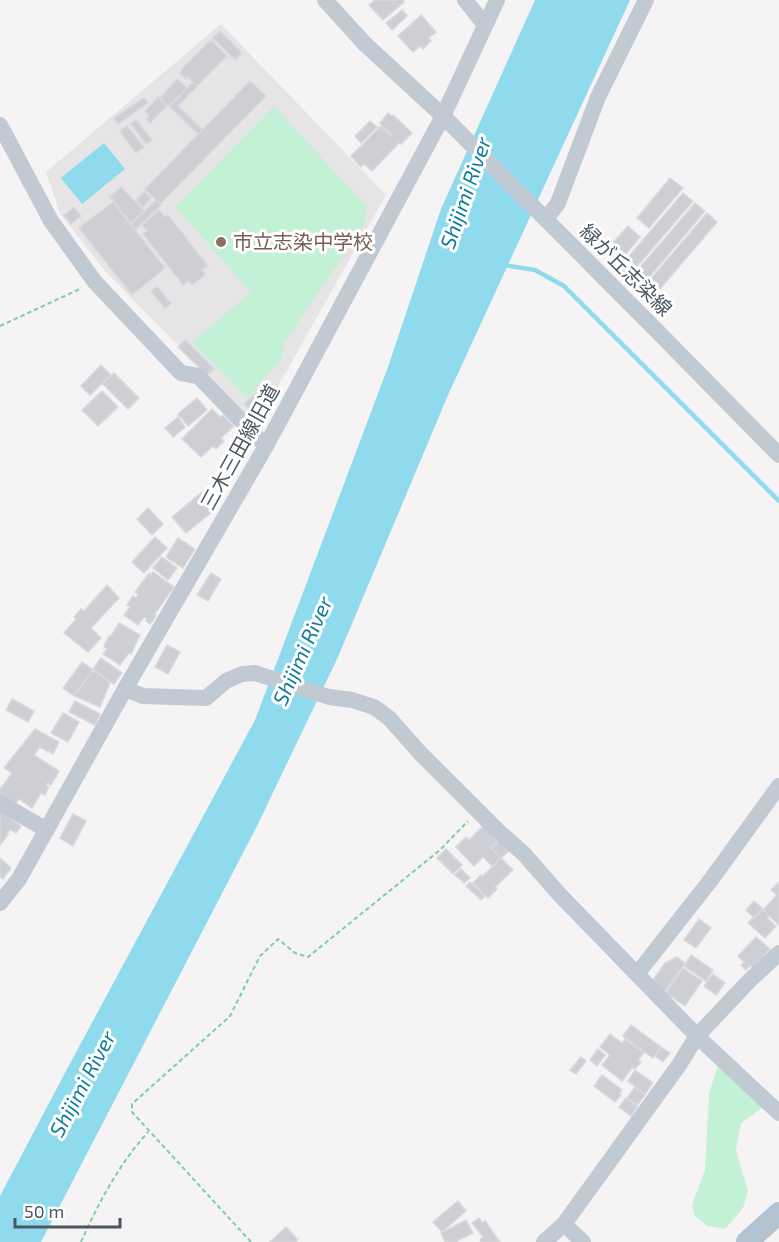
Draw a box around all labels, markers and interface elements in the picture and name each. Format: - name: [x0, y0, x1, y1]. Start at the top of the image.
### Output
- water label: Shijimi River: [434, 133, 497, 252]
- street label: 緑が丘志染線: [576, 218, 678, 320]
- place label: 市立志染中学校: [233, 229, 373, 253]
- marker: 市立志染中学校: [214, 235, 228, 249]
- street label: 三木三田線旧道: [195, 379, 284, 514]
- water label: Shijimi River: [267, 592, 338, 709]
- water label: Shijimi River: [43, 1025, 121, 1141]
- scale bar: [15, 1191, 120, 1229]
- text: 50 m: [24, 1200, 64, 1222]

